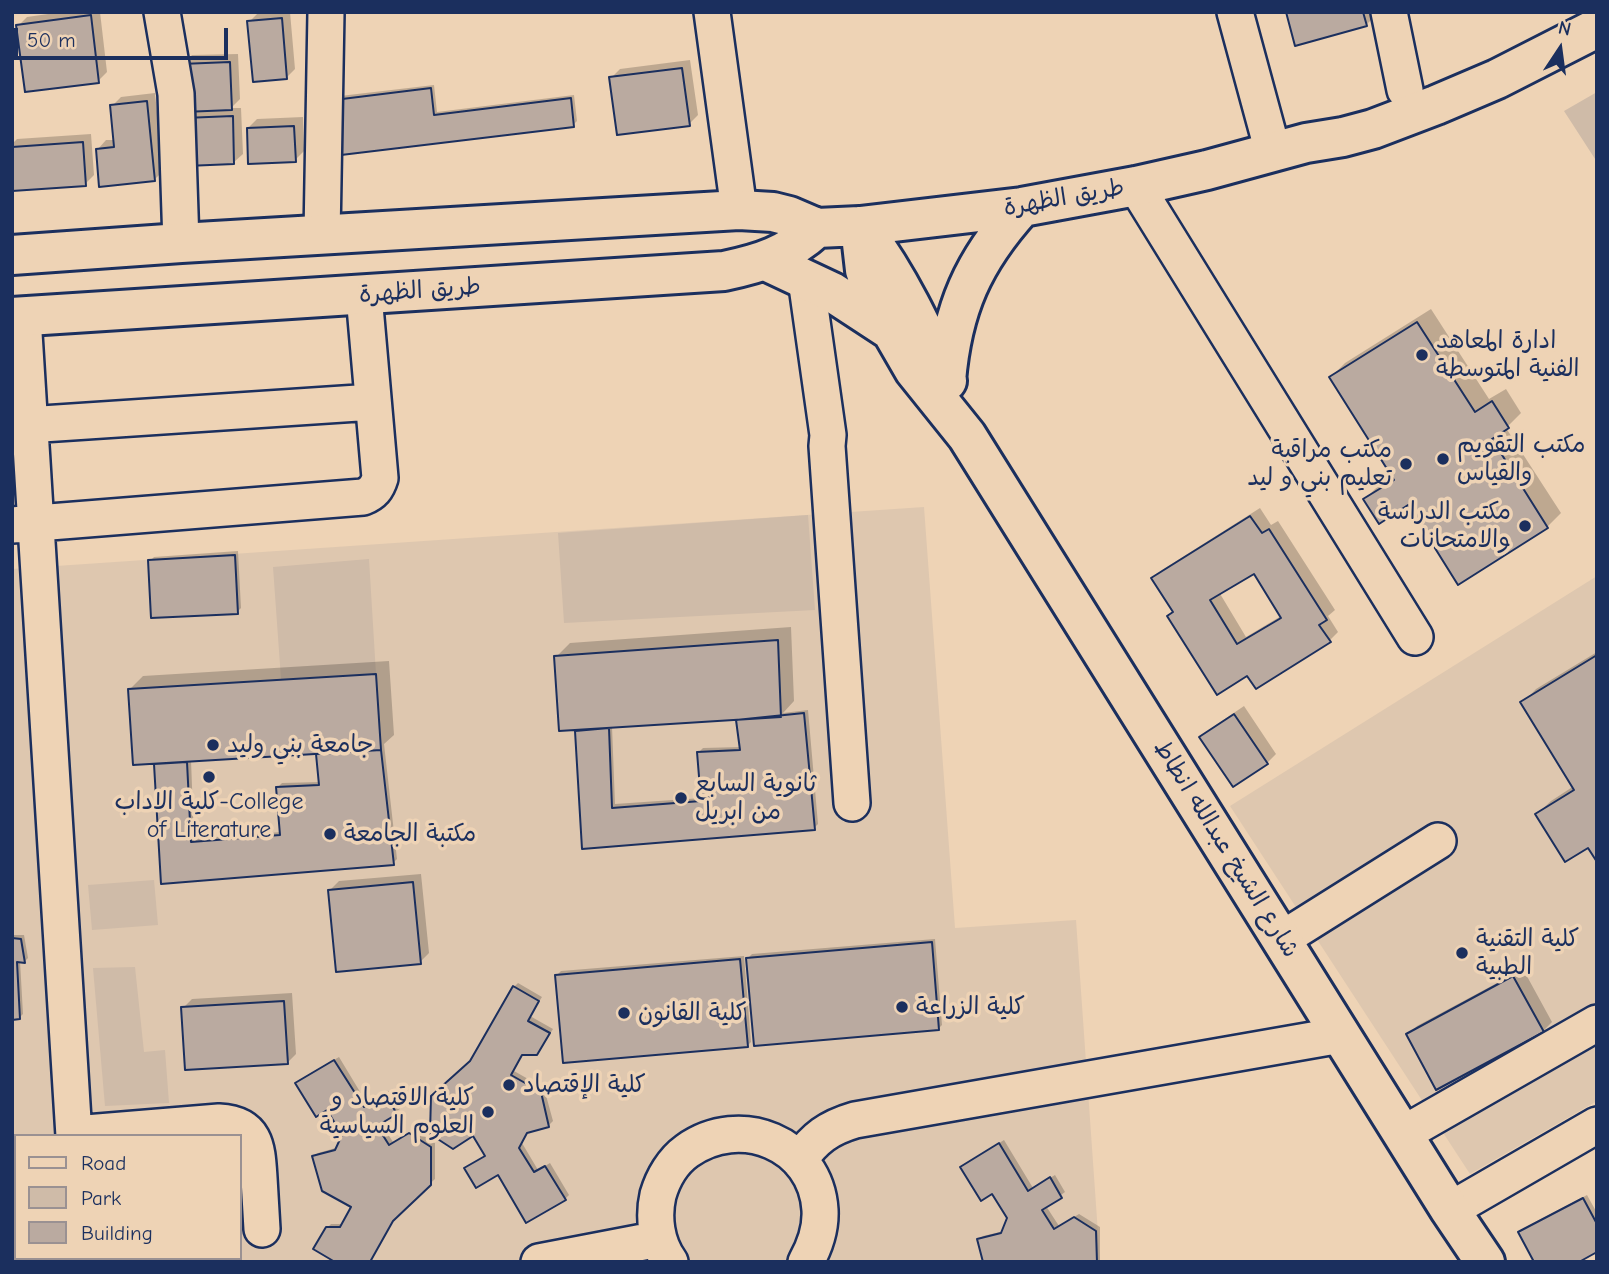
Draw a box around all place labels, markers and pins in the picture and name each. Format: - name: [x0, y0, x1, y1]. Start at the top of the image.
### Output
- place label: ادارة المعاهد الفنية المتوسطة: [1436, 327, 1579, 383]
- marker: ادارة المعاهد الفنية المتوسطة: [1414, 347, 1430, 363]
- place label: مكتب التقويم والقياس: [1457, 431, 1586, 487]
- place label: مكتب مراقبة تعليم بني و ليد: [1247, 436, 1392, 492]
- marker: مكتب التقويم والقياس: [1435, 451, 1451, 467]
- marker: مكتب مراقبة تعليم بني و ليد: [1398, 456, 1414, 472]
- place label: مكتب الدراسة والامتحانات: [1378, 498, 1511, 554]
- marker: مكتب الدراسة والامتحانات: [1517, 518, 1533, 534]
- place label: جامعة بني وليد: [227, 731, 373, 759]
- marker: جامعة بني وليد: [205, 737, 221, 753]
- marker: كلية الاداب-College of Literature: [201, 769, 217, 785]
- place label: ثانوية السابع من ابريل: [695, 770, 816, 826]
- place label: كلية الاداب-College of Literature: [114, 788, 304, 844]
- marker: ثانوية السابع من ابريل: [673, 790, 689, 806]
- place label: مكتبة الجامعة: [344, 820, 476, 848]
- marker: مكتبة الجامعة: [322, 826, 338, 842]
- place label: كلية التقنية الطبية: [1476, 925, 1579, 981]
- marker: كلية التقنية الطبية: [1454, 945, 1470, 961]
- place label: كلية الزراعة: [916, 993, 1025, 1021]
- place label: كلية القانون: [638, 999, 747, 1027]
- marker: كلية الزراعة: [894, 999, 910, 1015]
- marker: كلية القانون: [616, 1005, 632, 1021]
- place label: كلية الإقتصاد: [523, 1071, 646, 1099]
- marker: كلية الإقتصاد: [501, 1077, 517, 1093]
- place label: كلية الاقتصاد و العلوم السياسية: [320, 1084, 474, 1140]
- marker: كلية الاقتصاد و العلوم السياسية: [480, 1104, 496, 1120]

